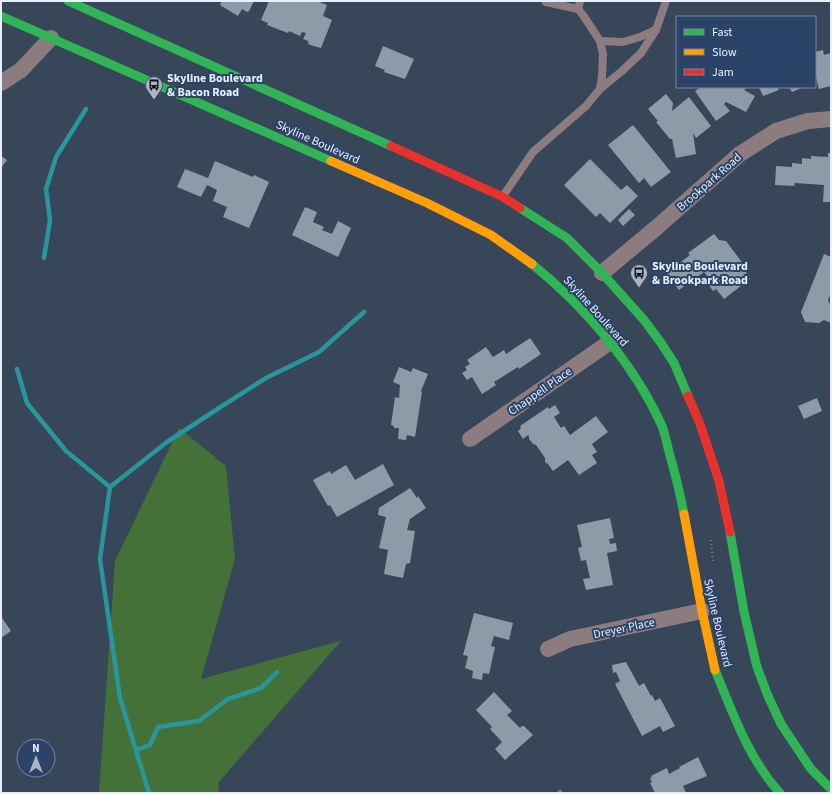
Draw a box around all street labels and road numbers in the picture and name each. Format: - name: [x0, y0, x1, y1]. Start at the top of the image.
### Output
- street label: Skyline Boulevard: [273, 116, 362, 169]
- street label: Brookpark Road: [673, 149, 745, 215]
- street label: Skyline Boulevard: [559, 272, 632, 351]
- street label: Chappell Place: [505, 363, 576, 420]
- street label: Skyline Boulevard: [699, 577, 736, 669]
- street label: Dreyer Place: [592, 614, 657, 643]

